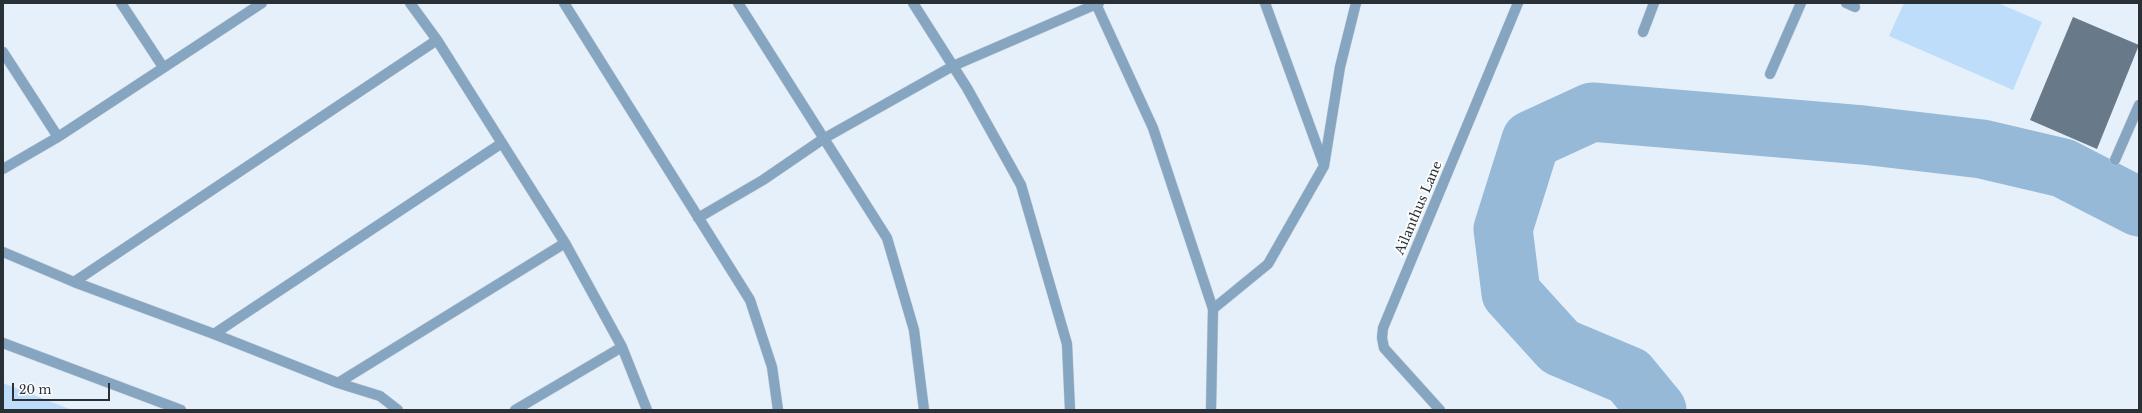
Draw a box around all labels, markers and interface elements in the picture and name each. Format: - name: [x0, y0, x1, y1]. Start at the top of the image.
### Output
- street label: Ailanthus Lane: [1392, 159, 1446, 257]
- scale bar: [14, 375, 112, 401]
- text: 20 m: [19, 382, 51, 397]

